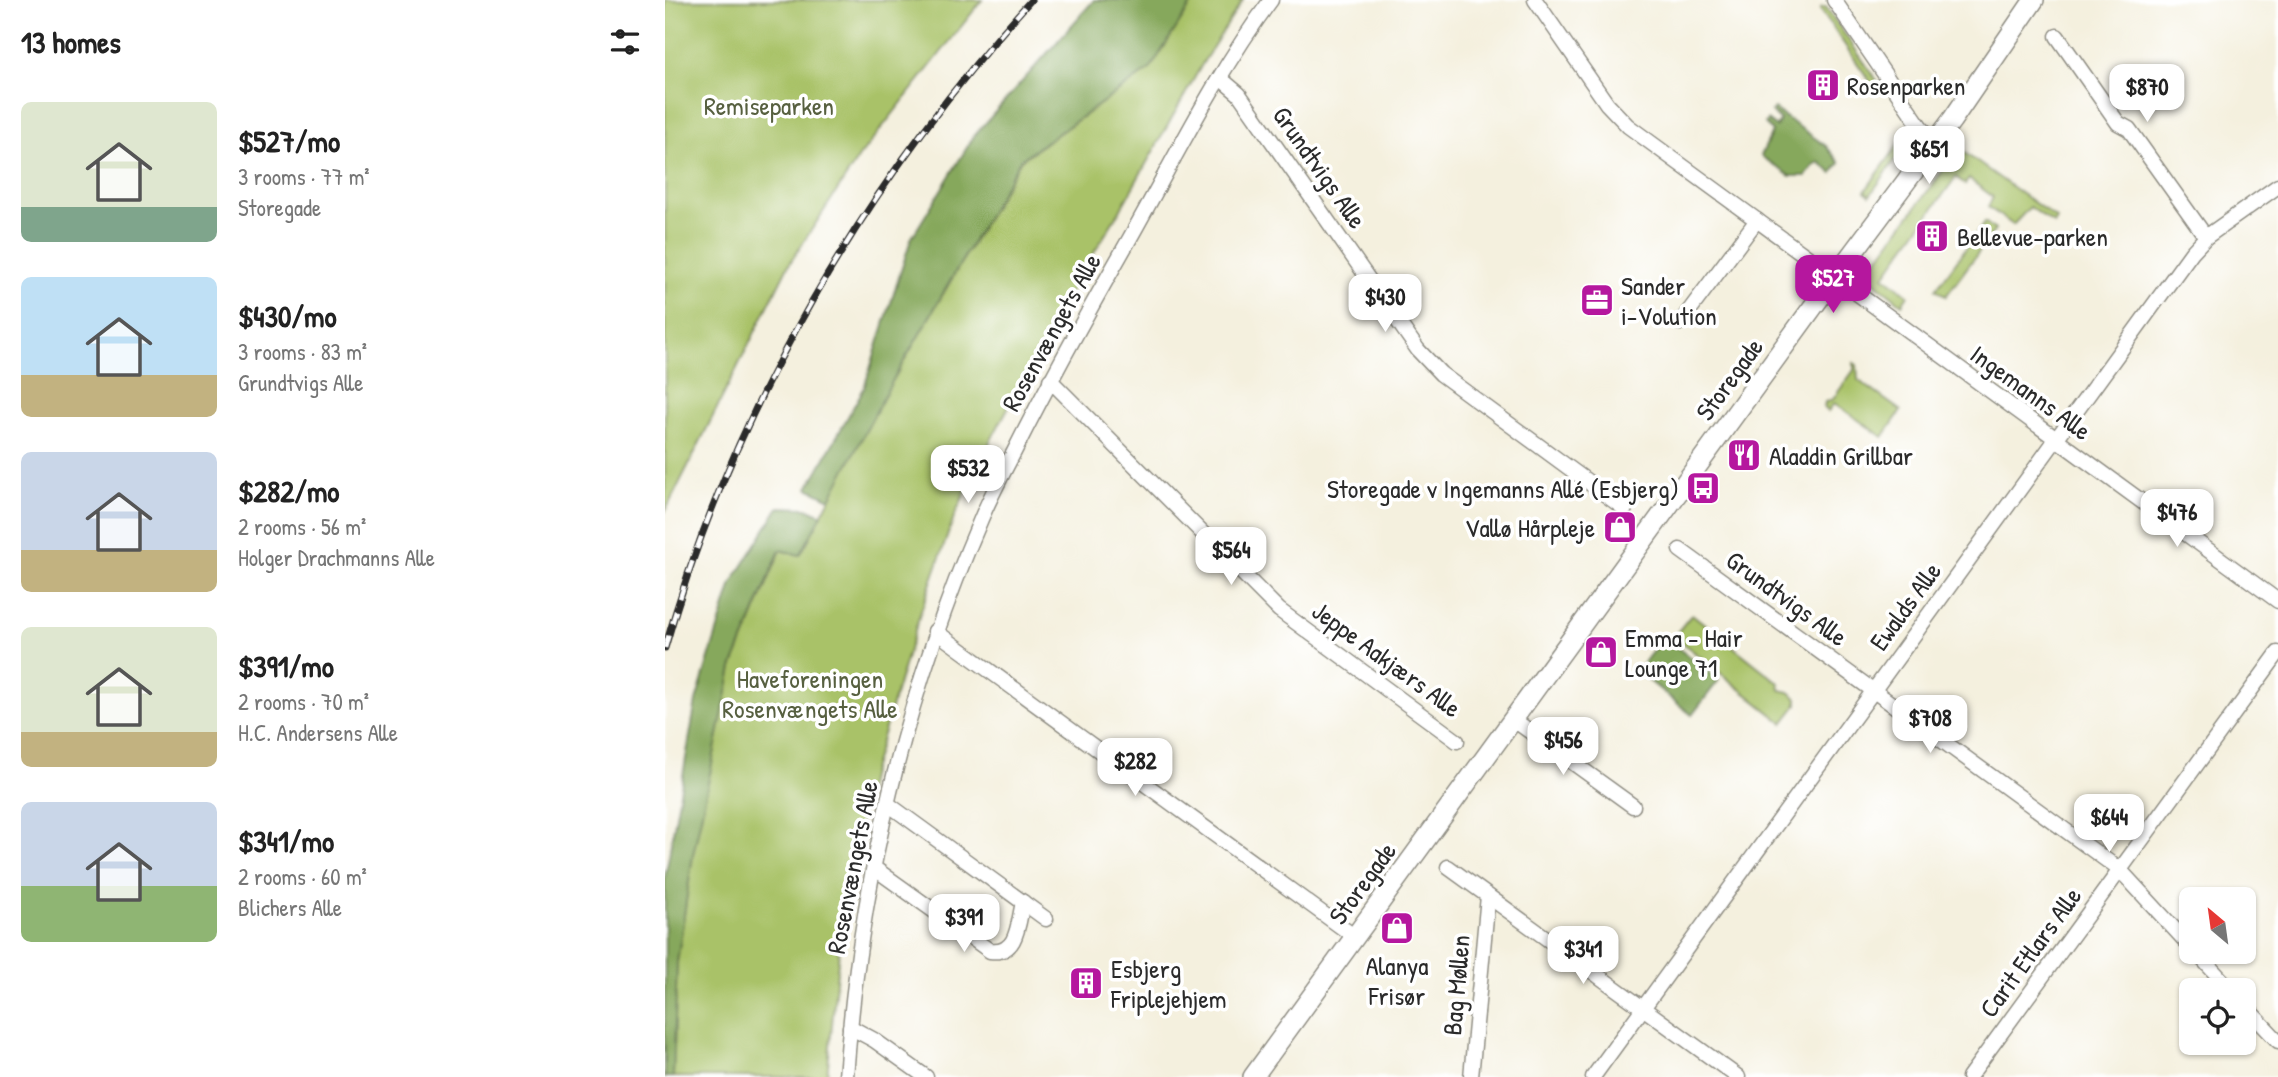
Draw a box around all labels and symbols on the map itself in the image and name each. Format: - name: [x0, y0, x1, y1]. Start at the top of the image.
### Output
- pin: $870: [2106, 64, 2188, 124]
- building icon: Rosenparken: [1804, 66, 1842, 104]
- place label: Rosenparken: [1847, 68, 1966, 103]
- park label: Remiseparken: [704, 88, 834, 123]
- street label: Grundtvigs Alle: [1265, 99, 1375, 235]
- pin: $651: [1888, 127, 1970, 186]
- building icon: Bellevue-parken: [1913, 217, 1951, 255]
- place label: Bellevue-parken: [1957, 219, 2108, 254]
- street label: Rosenvængets Alle: [993, 247, 1109, 417]
- pin: $527: [1792, 256, 1874, 315]
- place label: Sander i-Volution: [1621, 268, 1717, 333]
- pin: $430: [1344, 274, 1426, 334]
- office icon: Sander i-Volution: [1578, 281, 1616, 319]
- street label: Storegade: [1687, 331, 1771, 427]
- street label: Ingemanns Alle: [1964, 336, 2098, 448]
- restaurant icon: Aladdin Grillbar: [1725, 436, 1763, 474]
- place label: Aladdin Grillbar: [1769, 438, 1913, 473]
- pin: $532: [927, 446, 1009, 505]
- bus stop icon: Storegade v Ingemanns Allé (Esbjerg): [1684, 469, 1722, 507]
- place label: Storegade v Ingemanns Allé (Esbjerg): [1327, 471, 1679, 506]
- pin: $476: [2136, 490, 2218, 549]
- shop icon: Vallø Hårpleje: [1601, 508, 1639, 546]
- place label: Vallø Hårpleje: [1465, 510, 1595, 545]
- pin: $564: [1190, 528, 1272, 587]
- street label: Grundtvigs Alle: [1719, 542, 1855, 654]
- street label: Ewalds Alle: [1861, 555, 1949, 657]
- street label: Jeppe Aakjærs Alle: [1305, 593, 1469, 725]
- place label: Emma - Hair Lounge 71: [1625, 620, 1743, 685]
- shop icon: Emma - Hair Lounge 71: [1582, 633, 1620, 671]
- park label: Haveforeningen Rosenvængets Alle: [722, 661, 898, 726]
- pin: $708: [1889, 696, 1971, 755]
- pin: $456: [1522, 718, 1604, 777]
- pin: $282: [1094, 738, 1176, 798]
- street label: Rosenvængets Alle: [818, 778, 886, 956]
- pin: $644: [2068, 794, 2150, 854]
- street label: Storegade: [1320, 835, 1404, 931]
- street label: Carit Etlars Alle: [1971, 880, 2089, 1024]
- north arrow: [2179, 887, 2256, 964]
- pin: $391: [923, 894, 1005, 954]
- shop icon: Alanya Frisør: [1378, 909, 1416, 947]
- pin: $341: [1542, 926, 1624, 986]
- street label: Bag Møllen: [1434, 933, 1478, 1037]
- place label: Alanya Frisør: [1366, 948, 1428, 1013]
- place label: Esbjerg Friplejehjem: [1110, 951, 1227, 1016]
- building icon: Esbjerg Friplejehjem: [1067, 964, 1105, 1002]

